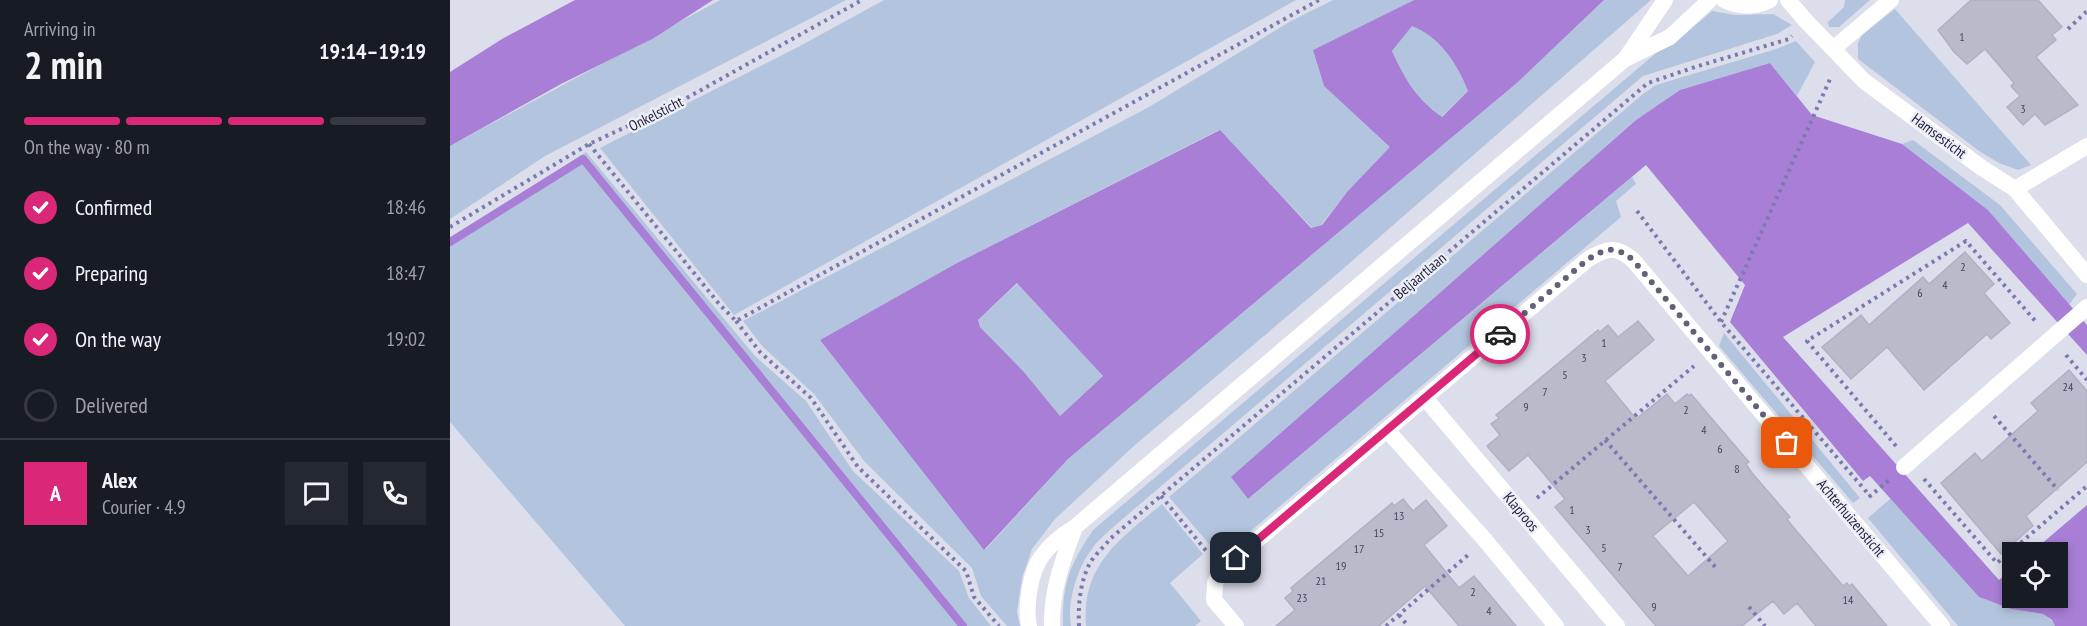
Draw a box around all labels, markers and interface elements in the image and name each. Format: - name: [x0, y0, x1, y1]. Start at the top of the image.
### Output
- text: Arriving in: [24, 16, 96, 42]
- house number: 1: [1959, 29, 1965, 44]
- text: 19:14–19:19: [319, 37, 426, 65]
- text: 2 min: [24, 39, 103, 90]
- street label: Onkelsticht: [625, 92, 686, 135]
- house number: 3: [2020, 101, 2026, 116]
- street label: Hamsesticht: [1908, 109, 1970, 162]
- text: On the way · 80 m: [24, 134, 150, 160]
- icon: check: [24, 191, 57, 224]
- text: Confirmed: [75, 193, 152, 221]
- text: 18:46: [386, 194, 426, 220]
- street label: Beljaartlaan: [1390, 248, 1450, 303]
- icon: check: [24, 257, 57, 290]
- text: Preparing: [75, 259, 148, 287]
- house number: 2: [1960, 259, 1966, 274]
- text: 18:47: [386, 260, 426, 286]
- house number: 4: [1942, 277, 1948, 292]
- house number: 6: [1917, 285, 1923, 300]
- courier: [1470, 304, 1530, 364]
- icon: car: [1484, 318, 1517, 351]
- icon: check: [24, 323, 57, 356]
- text: On the way: [75, 325, 161, 353]
- text: 19:02: [386, 326, 426, 352]
- house number: 1: [1601, 335, 1607, 350]
- house number: 3: [1581, 350, 1587, 365]
- house number: 5: [1562, 367, 1568, 382]
- house number: 24: [2063, 379, 2074, 394]
- house number: 7: [1542, 384, 1548, 399]
- text: Delivered: [75, 391, 148, 419]
- house number: 9: [1523, 399, 1529, 414]
- house number: 2: [1683, 402, 1689, 417]
- pin: [1761, 417, 1812, 468]
- house number: 4: [1701, 422, 1707, 437]
- icon: bag: [1770, 426, 1803, 459]
- house number: 6: [1717, 441, 1723, 456]
- house number: 8: [1734, 461, 1740, 476]
- button: chat: [285, 462, 348, 525]
- button: phone: [363, 462, 426, 525]
- text: Alex: [102, 466, 137, 494]
- street label: Achterhuizensticht: [1813, 475, 1890, 561]
- text: A: [50, 479, 61, 507]
- street label: Klaproos: [1499, 488, 1543, 535]
- text: Courier · 4.9: [102, 494, 186, 520]
- house number: 1: [1569, 502, 1575, 517]
- house number: 13: [1394, 508, 1404, 523]
- house number: 3: [1585, 522, 1591, 537]
- house number: 15: [1374, 525, 1384, 540]
- pin: [1210, 532, 1261, 583]
- house number: 5: [1601, 540, 1607, 555]
- icon: home: [1219, 541, 1252, 574]
- house number: 17: [1354, 541, 1364, 556]
- map controls: [2002, 542, 2068, 608]
- button: locate: [2002, 542, 2068, 608]
- house number: 19: [1336, 558, 1346, 573]
- house number: 7: [1617, 559, 1623, 574]
- house number: 21: [1316, 573, 1326, 588]
- house number: 2: [1470, 584, 1476, 599]
- house number: 23: [1297, 590, 1307, 605]
- house number: 14: [1843, 592, 1854, 607]
- house number: 9: [1651, 599, 1657, 614]
- house number: 4: [1486, 603, 1492, 618]

